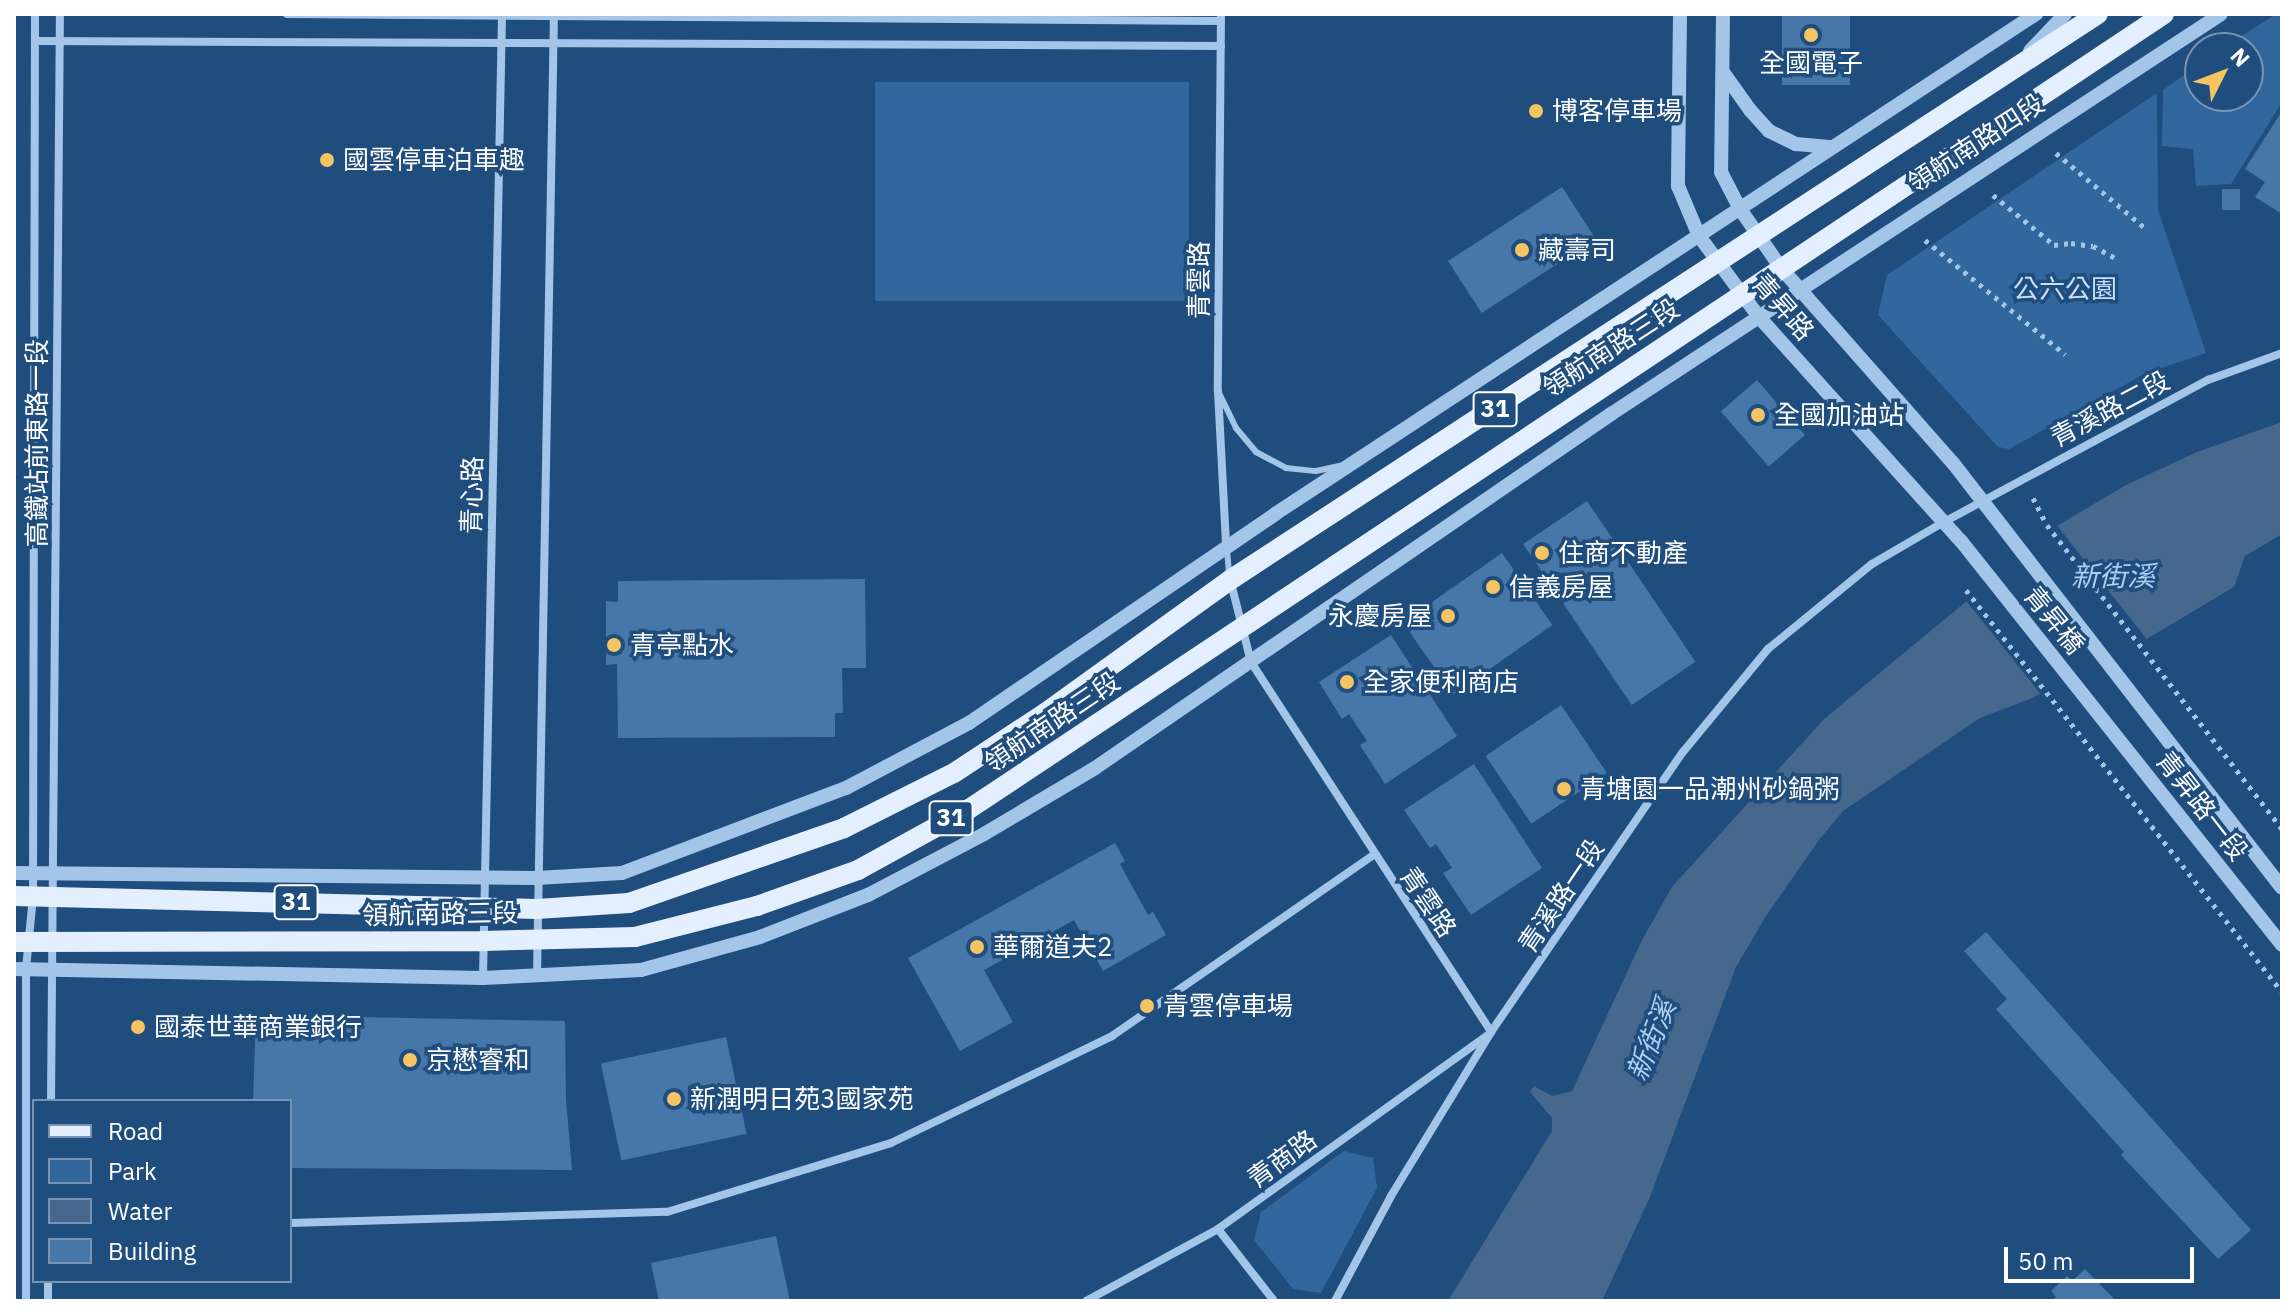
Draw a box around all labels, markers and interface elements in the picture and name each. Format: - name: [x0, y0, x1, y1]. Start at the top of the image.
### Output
- marker: 全國電子: [1802, 26, 1820, 44]
- north arrow: [2184, 32, 2264, 112]
- text: N: [2225, 41, 2257, 73]
- place label: 全國電子: [1759, 47, 1863, 79]
- street label: 領航南路四段: [1902, 87, 2050, 199]
- place label: 博客停車場: [1552, 95, 1682, 127]
- marker: 博客停車場: [1527, 102, 1545, 120]
- place label: 國雲停車泊車趣: [343, 144, 525, 176]
- marker: 國雲停車泊車趣: [318, 151, 336, 169]
- place label: 藏壽司: [1538, 234, 1616, 266]
- street label: 青雲路: [1183, 241, 1215, 319]
- marker: 藏壽司: [1513, 241, 1531, 259]
- street label: 青昇路: [1746, 267, 1820, 347]
- park label: 公六公園: [2013, 273, 2117, 305]
- street label: 領航南路三段: [1537, 292, 1685, 404]
- street label: 高鐵站前東路一段: [21, 339, 53, 547]
- street label: 青溪路二段: [2045, 365, 2175, 453]
- road number: 31: [1471, 389, 1519, 429]
- place label: 全國加油站: [1774, 399, 1904, 431]
- marker: 全國加油站: [1749, 406, 1767, 424]
- street label: 青心路: [456, 456, 488, 534]
- place label: 住商不動產: [1558, 537, 1688, 569]
- marker: 住商不動產: [1533, 544, 1551, 562]
- water label: 新街溪: [2071, 559, 2155, 593]
- place label: 信義房屋: [1509, 571, 1613, 603]
- marker: 信義房屋: [1484, 578, 1502, 596]
- street label: 青昇橋: [2017, 580, 2091, 660]
- place label: 永慶房屋: [1328, 600, 1432, 632]
- marker: 永慶房屋: [1439, 607, 1457, 625]
- place label: 青亭點水: [630, 629, 734, 661]
- marker: 青亭點水: [605, 636, 623, 654]
- street label: 領航南路三段: [979, 665, 1125, 779]
- place label: 全家便利商店: [1363, 666, 1519, 698]
- marker: 全家便利商店: [1338, 673, 1356, 691]
- street label: 青昇路一段: [2150, 745, 2254, 867]
- place label: 青塘園一品潮州砂鍋粥: [1580, 773, 1840, 805]
- marker: 青塘園一品潮州砂鍋粥: [1555, 780, 1573, 798]
- road number: 31: [927, 798, 975, 838]
- street label: 青溪路一段: [1512, 833, 1610, 959]
- street label: 青雲路: [1393, 861, 1463, 943]
- road number: 31: [272, 882, 320, 922]
- street label: 領航南路三段: [362, 897, 518, 931]
- place label: 華爾道夫2: [993, 931, 1113, 963]
- marker: 華爾道夫2: [968, 938, 986, 956]
- place label: 青雲停車場: [1163, 990, 1293, 1022]
- water label: 新街溪: [1620, 995, 1682, 1085]
- marker: 青雲停車場: [1138, 997, 1156, 1015]
- place label: 國泰世華商業銀行: [154, 1011, 362, 1043]
- marker: 國泰世華商業銀行: [129, 1018, 147, 1036]
- place label: 京懋睿和: [426, 1044, 530, 1076]
- marker: 京懋睿和: [401, 1051, 419, 1069]
- place label: 新潤明日苑3國家苑: [690, 1083, 914, 1115]
- marker: 新潤明日苑3國家苑: [665, 1090, 683, 1108]
- legend: [32, 1099, 292, 1283]
- text: Road: [108, 1115, 163, 1147]
- street label: 青商路: [1241, 1123, 1323, 1195]
- text: Park: [108, 1155, 157, 1187]
- text: Water: [108, 1195, 172, 1227]
- scale bar: [2008, 1231, 2198, 1281]
- text: Building: [108, 1235, 196, 1267]
- text: 50 m: [2018, 1245, 2073, 1277]

